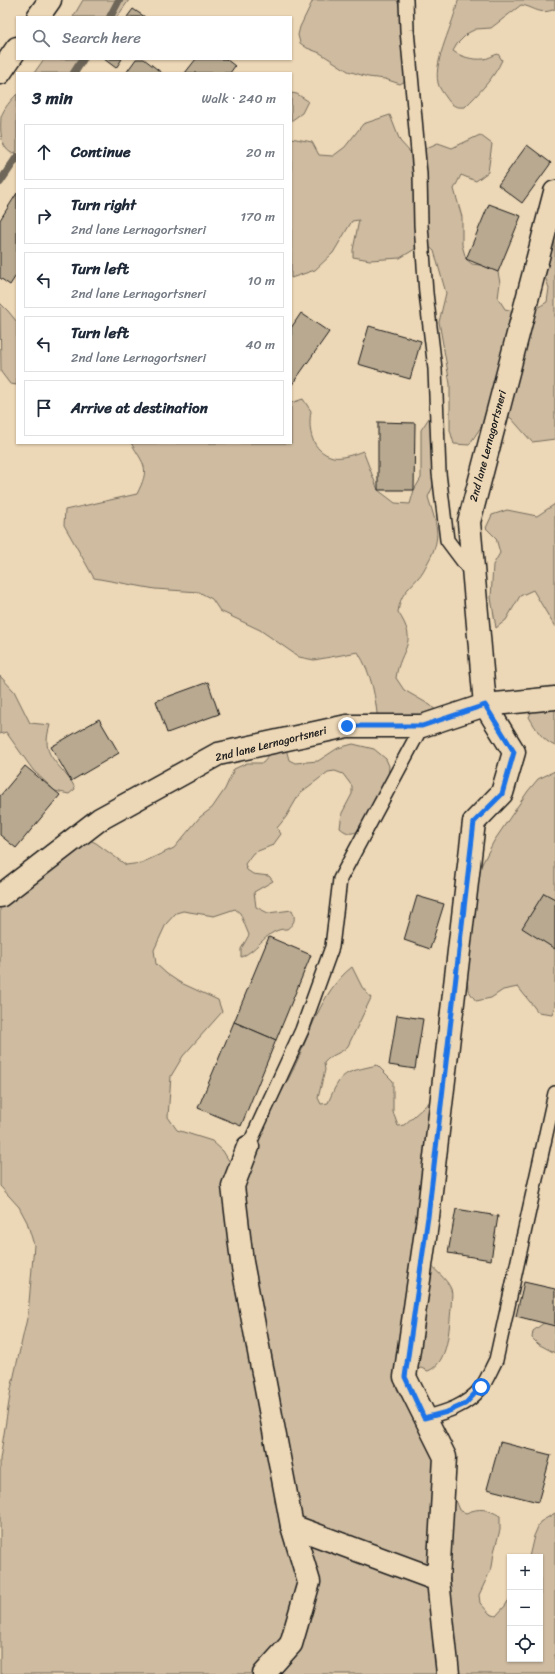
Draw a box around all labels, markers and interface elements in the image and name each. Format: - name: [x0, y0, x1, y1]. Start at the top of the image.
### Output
- search box: [16, 16, 292, 60]
- text: Search here: [62, 25, 141, 51]
- icon: search: [30, 27, 52, 49]
- text: 3 min: [32, 83, 73, 113]
- text: Walk · 240 m: [201, 87, 276, 110]
- text: Continue: [71, 139, 131, 165]
- icon: ahead: [33, 141, 55, 163]
- text: 20 m: [246, 141, 275, 164]
- text: Turn right: [71, 192, 136, 218]
- icon: right: [33, 205, 55, 227]
- text: 170 m: [240, 205, 275, 228]
- text: 2nd lane Lernagortsneri: [71, 218, 206, 241]
- text: Turn left: [71, 256, 129, 282]
- icon: left: [33, 269, 55, 291]
- text: 10 m: [248, 269, 275, 292]
- text: 2nd lane Lernagortsneri: [71, 282, 206, 305]
- text: Turn left: [71, 320, 129, 346]
- icon: left: [33, 333, 55, 355]
- text: 40 m: [245, 333, 275, 356]
- text: 2nd lane Lernagortsneri: [71, 346, 206, 369]
- street label: 2nd lane Lernagortsneri: [464, 387, 512, 504]
- text: Arrive at destination: [71, 395, 208, 421]
- icon: arrive: [33, 397, 55, 419]
- route end: [338, 717, 356, 735]
- street label: 2nd lane Lernagortsneri: [213, 721, 330, 767]
- route start: [472, 1378, 490, 1396]
- map controls: [507, 1554, 543, 1662]
- button: +: [507, 1554, 543, 1590]
- button: −: [507, 1590, 543, 1626]
- button: locate: [507, 1626, 543, 1662]

